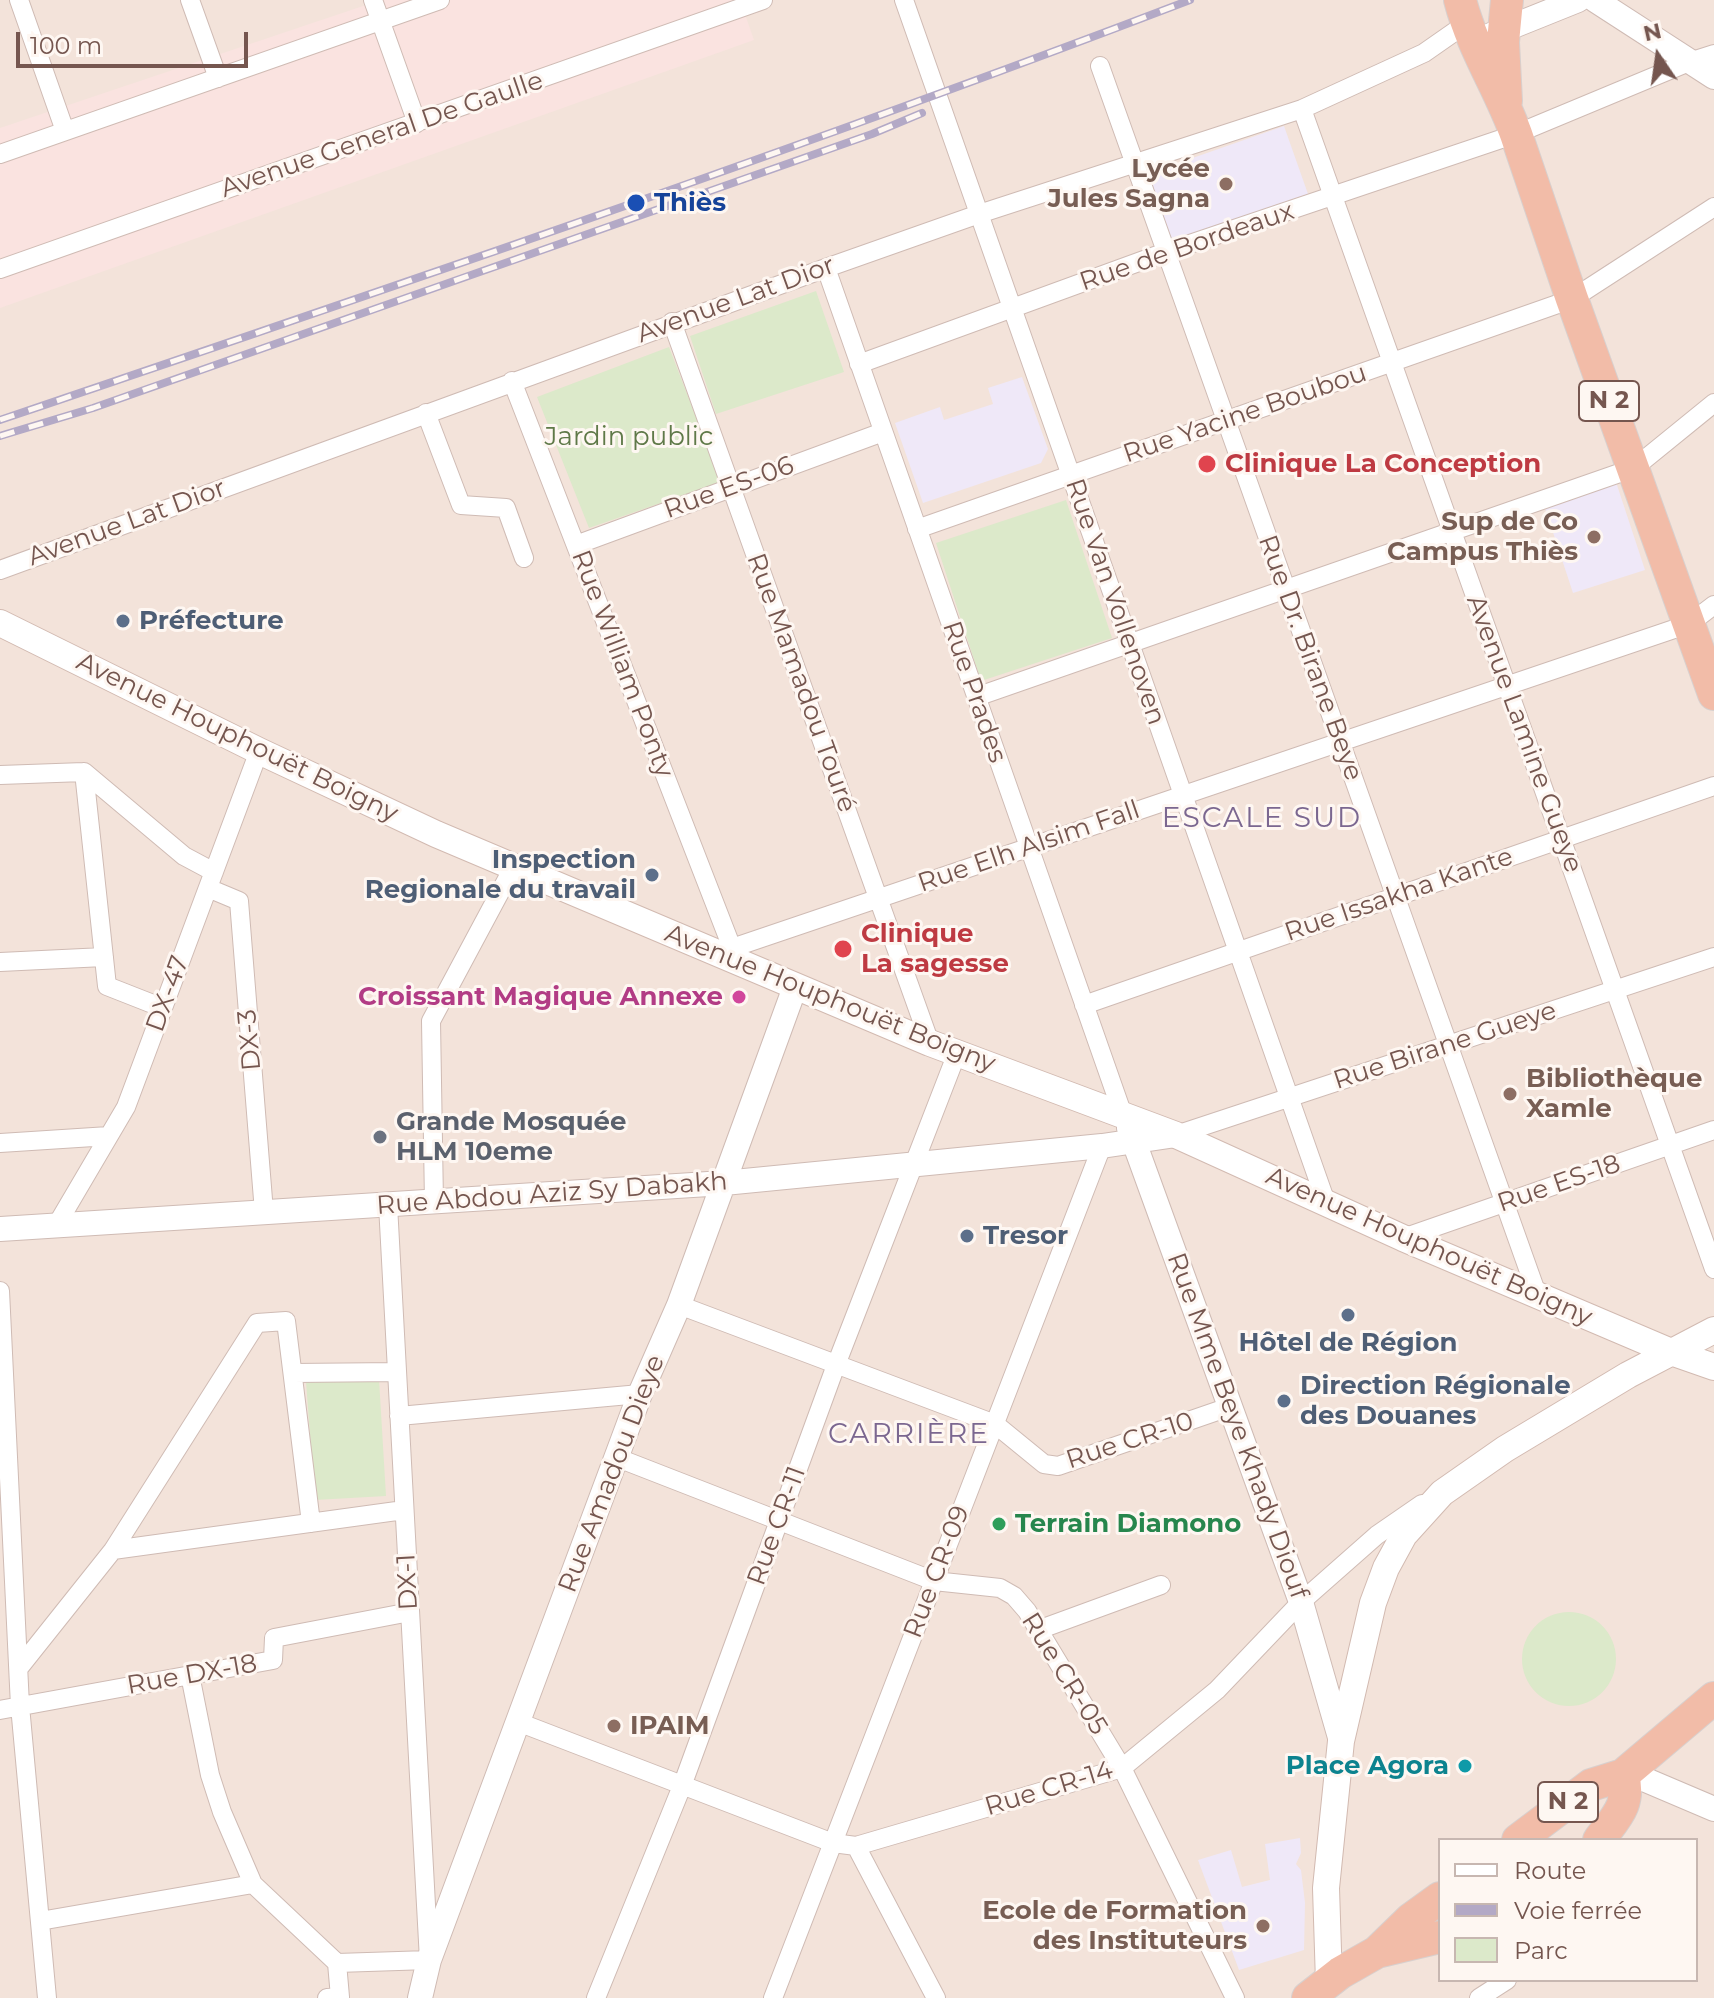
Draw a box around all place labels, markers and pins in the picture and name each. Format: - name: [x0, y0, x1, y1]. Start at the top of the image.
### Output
- place label: Lycée Jules Sagna: [1048, 153, 1210, 214]
- marker: Lycée Jules Sagna: [1217, 175, 1235, 193]
- place label: Thiès: [654, 187, 726, 219]
- marker: Thiès: [625, 192, 647, 214]
- place label: Clinique La Conception: [1225, 448, 1541, 480]
- marker: Clinique La Conception: [1196, 453, 1218, 475]
- place label: Sup de Co Campus Thiès: [1387, 506, 1578, 568]
- marker: Sup de Co Campus Thiès: [1585, 528, 1603, 546]
- place label: Préfecture: [139, 605, 284, 637]
- marker: Préfecture: [114, 612, 132, 630]
- place label: Inspection Regionale du travail: [365, 844, 636, 906]
- marker: Inspection Regionale du travail: [643, 866, 661, 884]
- place label: Clinique La sagesse: [861, 918, 1009, 980]
- marker: Clinique La sagesse: [832, 938, 854, 960]
- place label: Croissant Magique Annexe: [358, 981, 723, 1013]
- marker: Croissant Magique Annexe: [730, 988, 748, 1006]
- place label: Bibliothèque Xamle: [1526, 1063, 1702, 1124]
- marker: Bibliothèque Xamle: [1501, 1085, 1519, 1103]
- place label: Grande Mosquée HLM 10eme: [396, 1106, 626, 1168]
- marker: Grande Mosquée HLM 10eme: [371, 1128, 389, 1146]
- place label: Tresor: [983, 1220, 1068, 1252]
- marker: Tresor: [958, 1227, 976, 1245]
- marker: Hôtel de Région: [1339, 1306, 1357, 1324]
- place label: Hôtel de Région: [1239, 1327, 1457, 1359]
- place label: Direction Régionale des Douanes: [1300, 1370, 1571, 1432]
- marker: Direction Régionale des Douanes: [1275, 1392, 1293, 1410]
- place label: Terrain Diamono: [1015, 1508, 1241, 1540]
- marker: Terrain Diamono: [990, 1515, 1008, 1533]
- place label: IPAIM: [630, 1710, 710, 1742]
- marker: IPAIM: [605, 1717, 623, 1735]
- place label: Place Agora: [1286, 1750, 1449, 1782]
- marker: Place Agora: [1456, 1757, 1474, 1775]
- place label: Ecole de Formation des Instituteurs: [982, 1895, 1247, 1956]
- marker: Ecole de Formation des Instituteurs: [1254, 1917, 1272, 1935]

